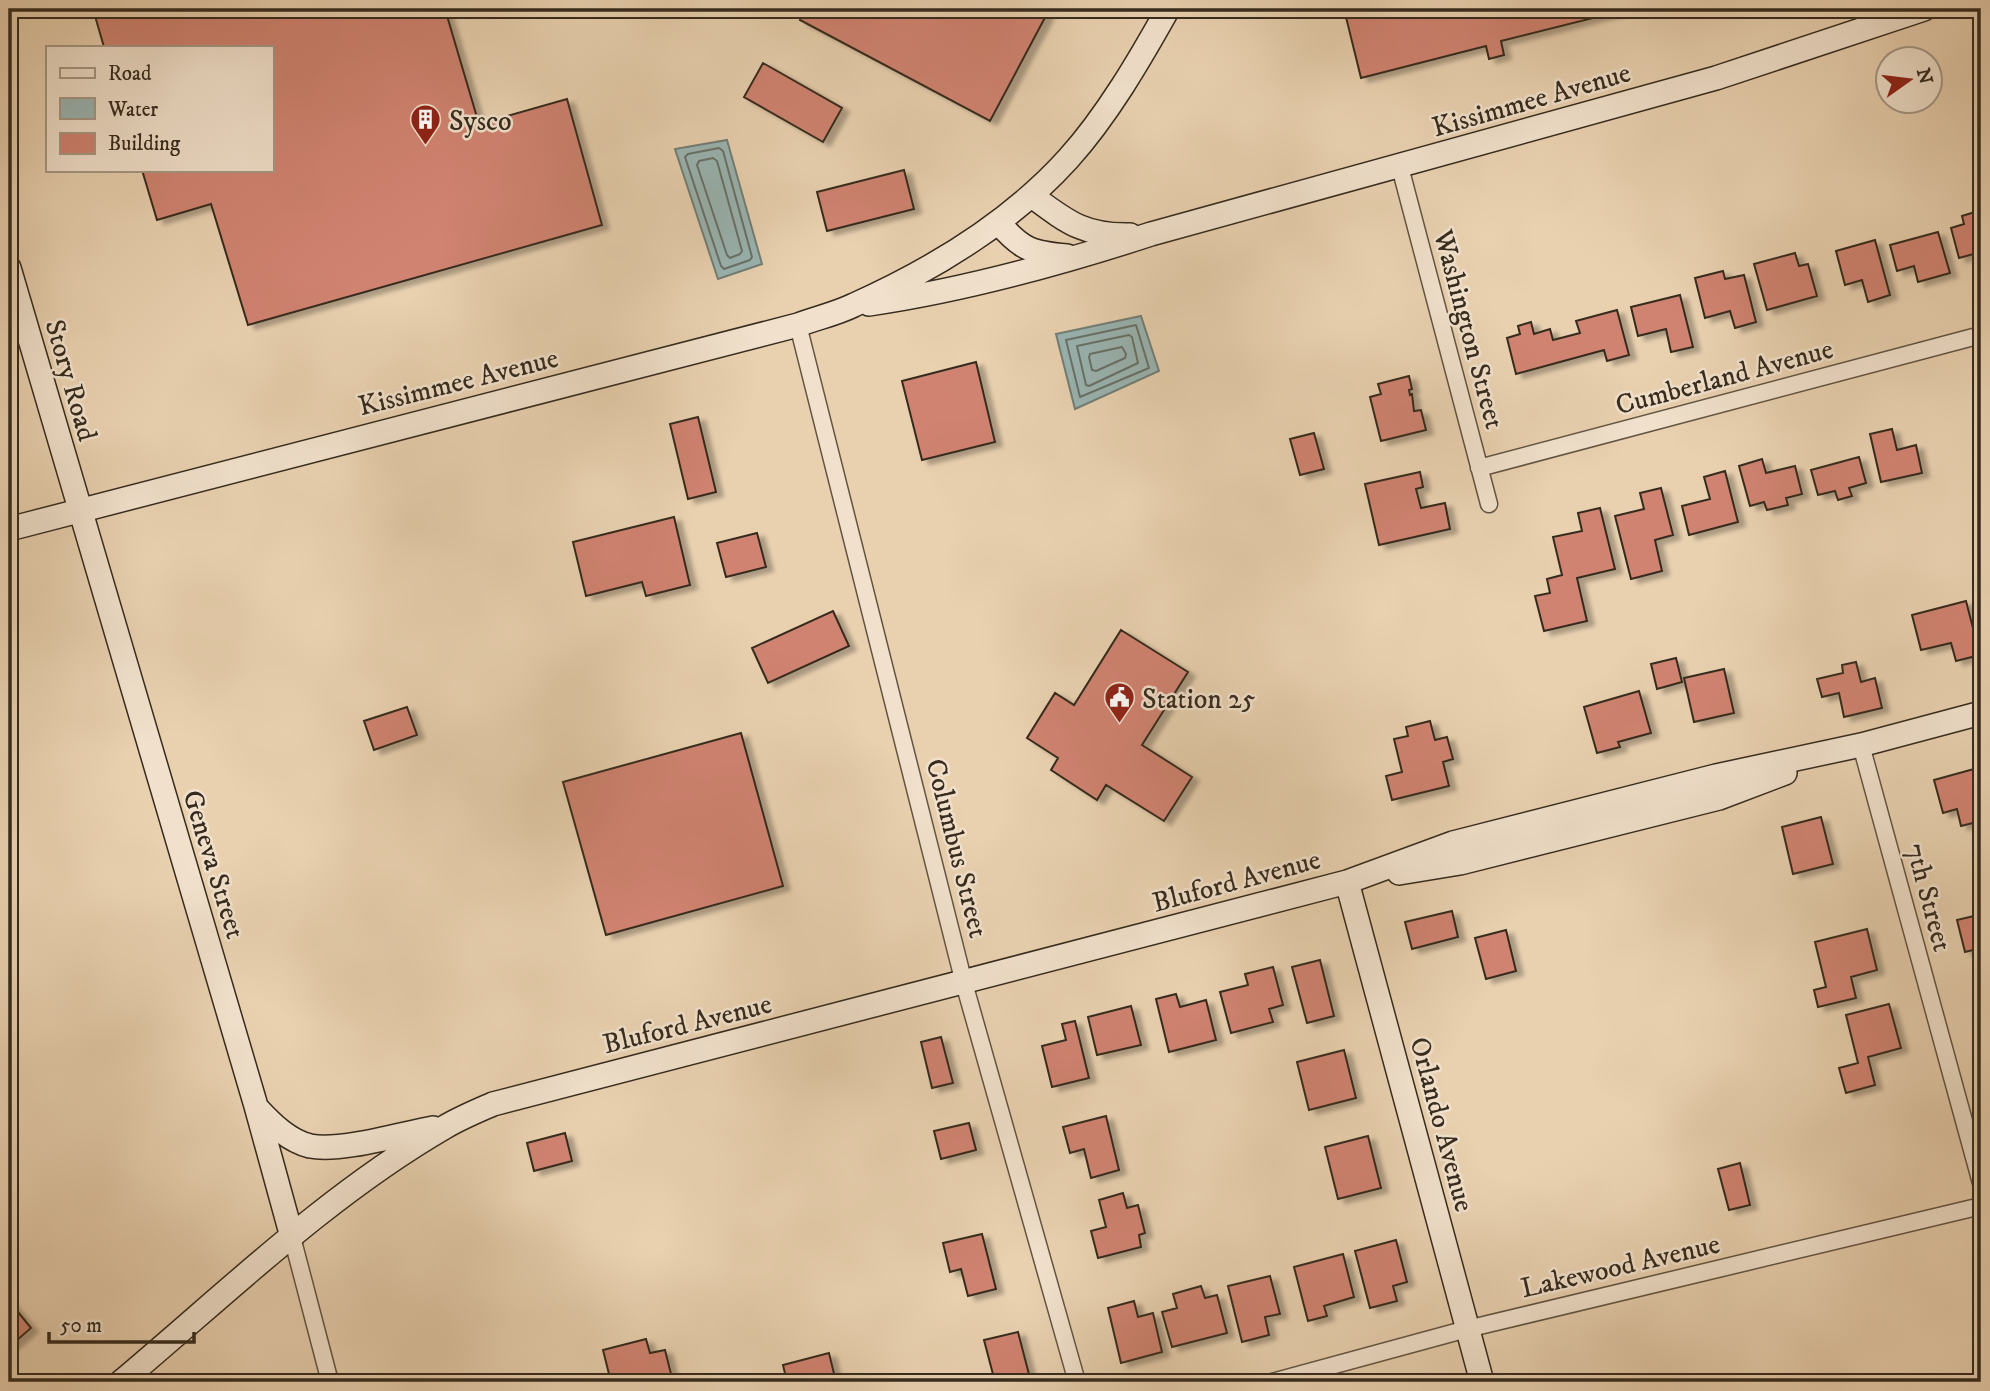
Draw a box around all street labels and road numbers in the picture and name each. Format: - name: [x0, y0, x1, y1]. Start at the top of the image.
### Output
- street label: Kissimmee Avenue: [1428, 55, 1635, 145]
- street label: Washington Street: [1425, 225, 1512, 433]
- street label: Story Road: [37, 316, 105, 445]
- street label: Cumberland Avenue: [1612, 332, 1837, 423]
- street label: Kissimmee Avenue: [355, 341, 562, 424]
- street label: Columbus Street: [917, 755, 996, 941]
- street label: Geneva Street: [174, 786, 253, 943]
- street label: 7th Street: [1897, 839, 1960, 955]
- street label: Bluford Avenue: [1148, 842, 1324, 921]
- street label: Bluford Avenue: [599, 987, 775, 1062]
- street label: Orlando Avenue: [1401, 1033, 1482, 1216]
- street label: Lakewood Avenue: [1517, 1227, 1723, 1306]

